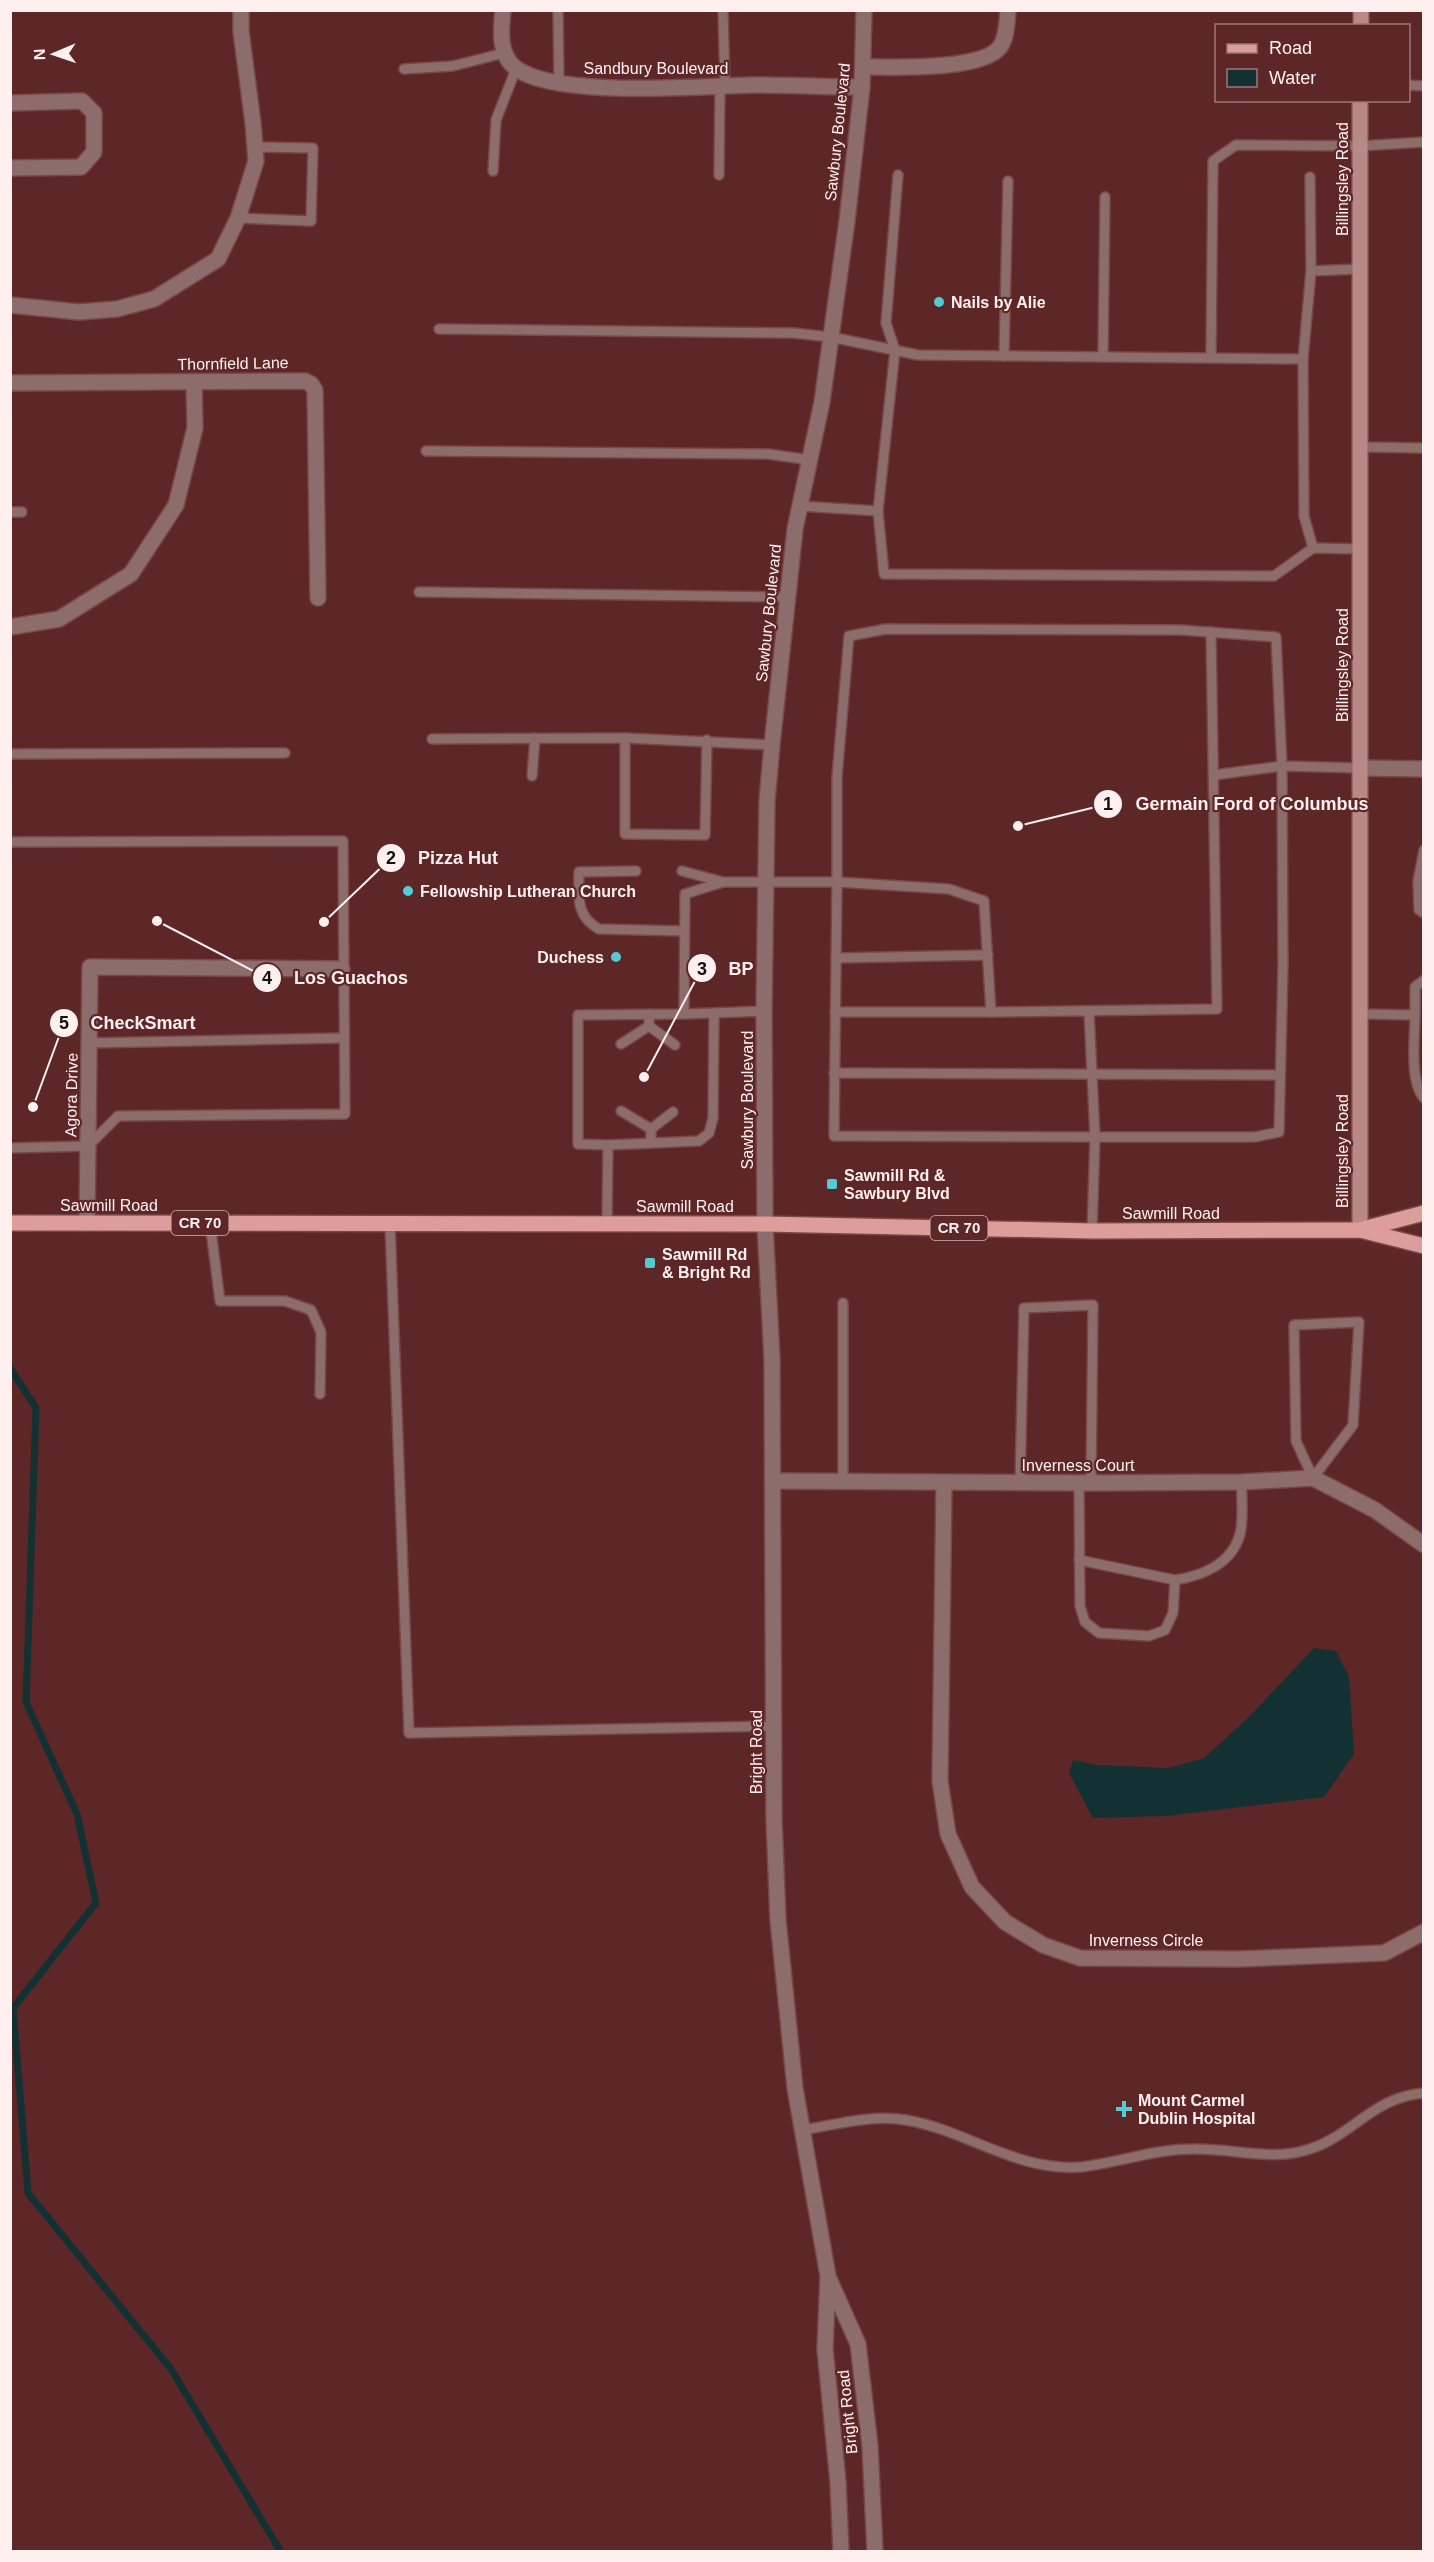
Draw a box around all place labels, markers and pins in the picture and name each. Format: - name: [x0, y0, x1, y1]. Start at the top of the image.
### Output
- place label: Nails by Alie: [951, 294, 1046, 311]
- marker: Nails by Alie: [932, 295, 946, 309]
- callout: Germain Ford of Columbus: [1093, 786, 1380, 822]
- callout: Pizza Hut: [376, 840, 510, 876]
- place label: Fellowship Lutheran Church: [420, 883, 636, 900]
- marker: Fellowship Lutheran Church: [401, 884, 415, 898]
- place label: Duchess: [537, 949, 604, 966]
- marker: Duchess: [609, 950, 623, 964]
- callout: BP: [687, 950, 766, 986]
- callout: Los Guachos: [252, 960, 420, 996]
- callout: CheckSmart: [49, 1005, 208, 1041]
- place label: Sawmill Rd & Sawbury Blvd: [844, 1167, 950, 1202]
- marker: Sawmill Rd & Sawbury Blvd: [825, 1177, 839, 1191]
- place label: Sawmill Rd & Bright Rd: [662, 1246, 751, 1281]
- marker: Sawmill Rd & Bright Rd: [643, 1256, 657, 1270]
- place label: Mount Carmel Dublin Hospital: [1138, 2092, 1255, 2127]
- marker: Mount Carmel Dublin Hospital: [1115, 2100, 1133, 2118]

